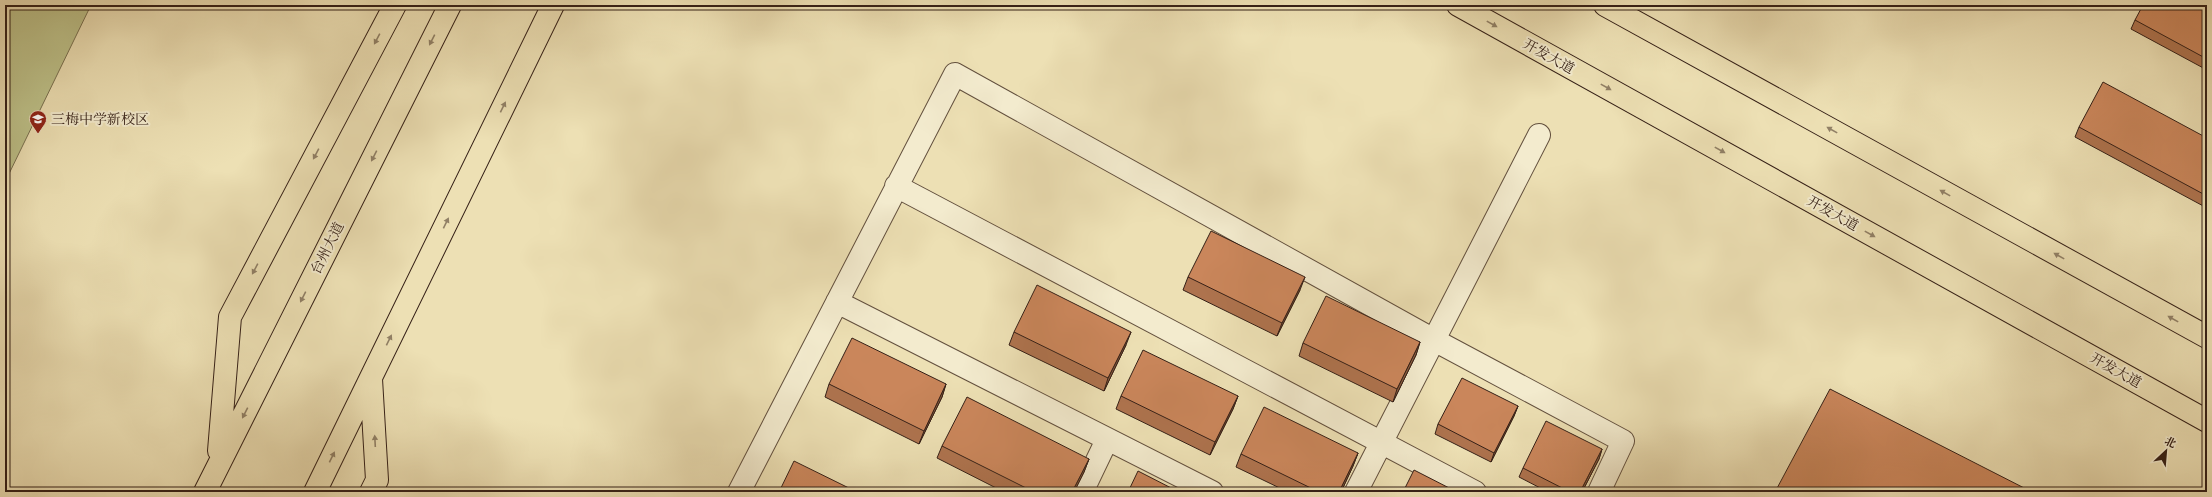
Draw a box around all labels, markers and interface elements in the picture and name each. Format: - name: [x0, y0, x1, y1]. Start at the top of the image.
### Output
- one-way arrow: [1486, 21, 1498, 27]
- one-way arrow: [373, 34, 380, 45]
- one-way arrow: [429, 34, 435, 46]
- street label: 开发大道: [1520, 35, 1577, 77]
- one-way arrow: [1600, 84, 1612, 90]
- one-way arrow: [500, 101, 507, 112]
- school or university icon: 三梅中学新校区: [28, 109, 48, 134]
- place label: 三梅中学新校区: [51, 111, 149, 128]
- one-way arrow: [1826, 127, 1837, 133]
- one-way arrow: [1714, 147, 1725, 154]
- one-way arrow: [313, 149, 319, 160]
- one-way arrow: [371, 150, 377, 162]
- one-way arrow: [1939, 189, 1951, 196]
- street label: 开发大道: [1804, 192, 1861, 234]
- one-way arrow: [443, 218, 449, 229]
- street label: 台州大道: [307, 219, 348, 277]
- one-way arrow: [1864, 230, 1876, 237]
- one-way arrow: [2053, 252, 2065, 259]
- one-way arrow: [252, 263, 258, 275]
- one-way arrow: [300, 291, 306, 303]
- one-way arrow: [2167, 315, 2179, 322]
- one-way arrow: [386, 334, 392, 346]
- street label: 开发大道: [2087, 349, 2144, 391]
- one-way arrow: [241, 408, 248, 419]
- north arrow: [2146, 431, 2186, 471]
- text: 北: [2162, 434, 2178, 451]
- one-way arrow: [371, 435, 378, 447]
- one-way arrow: [329, 451, 335, 463]

